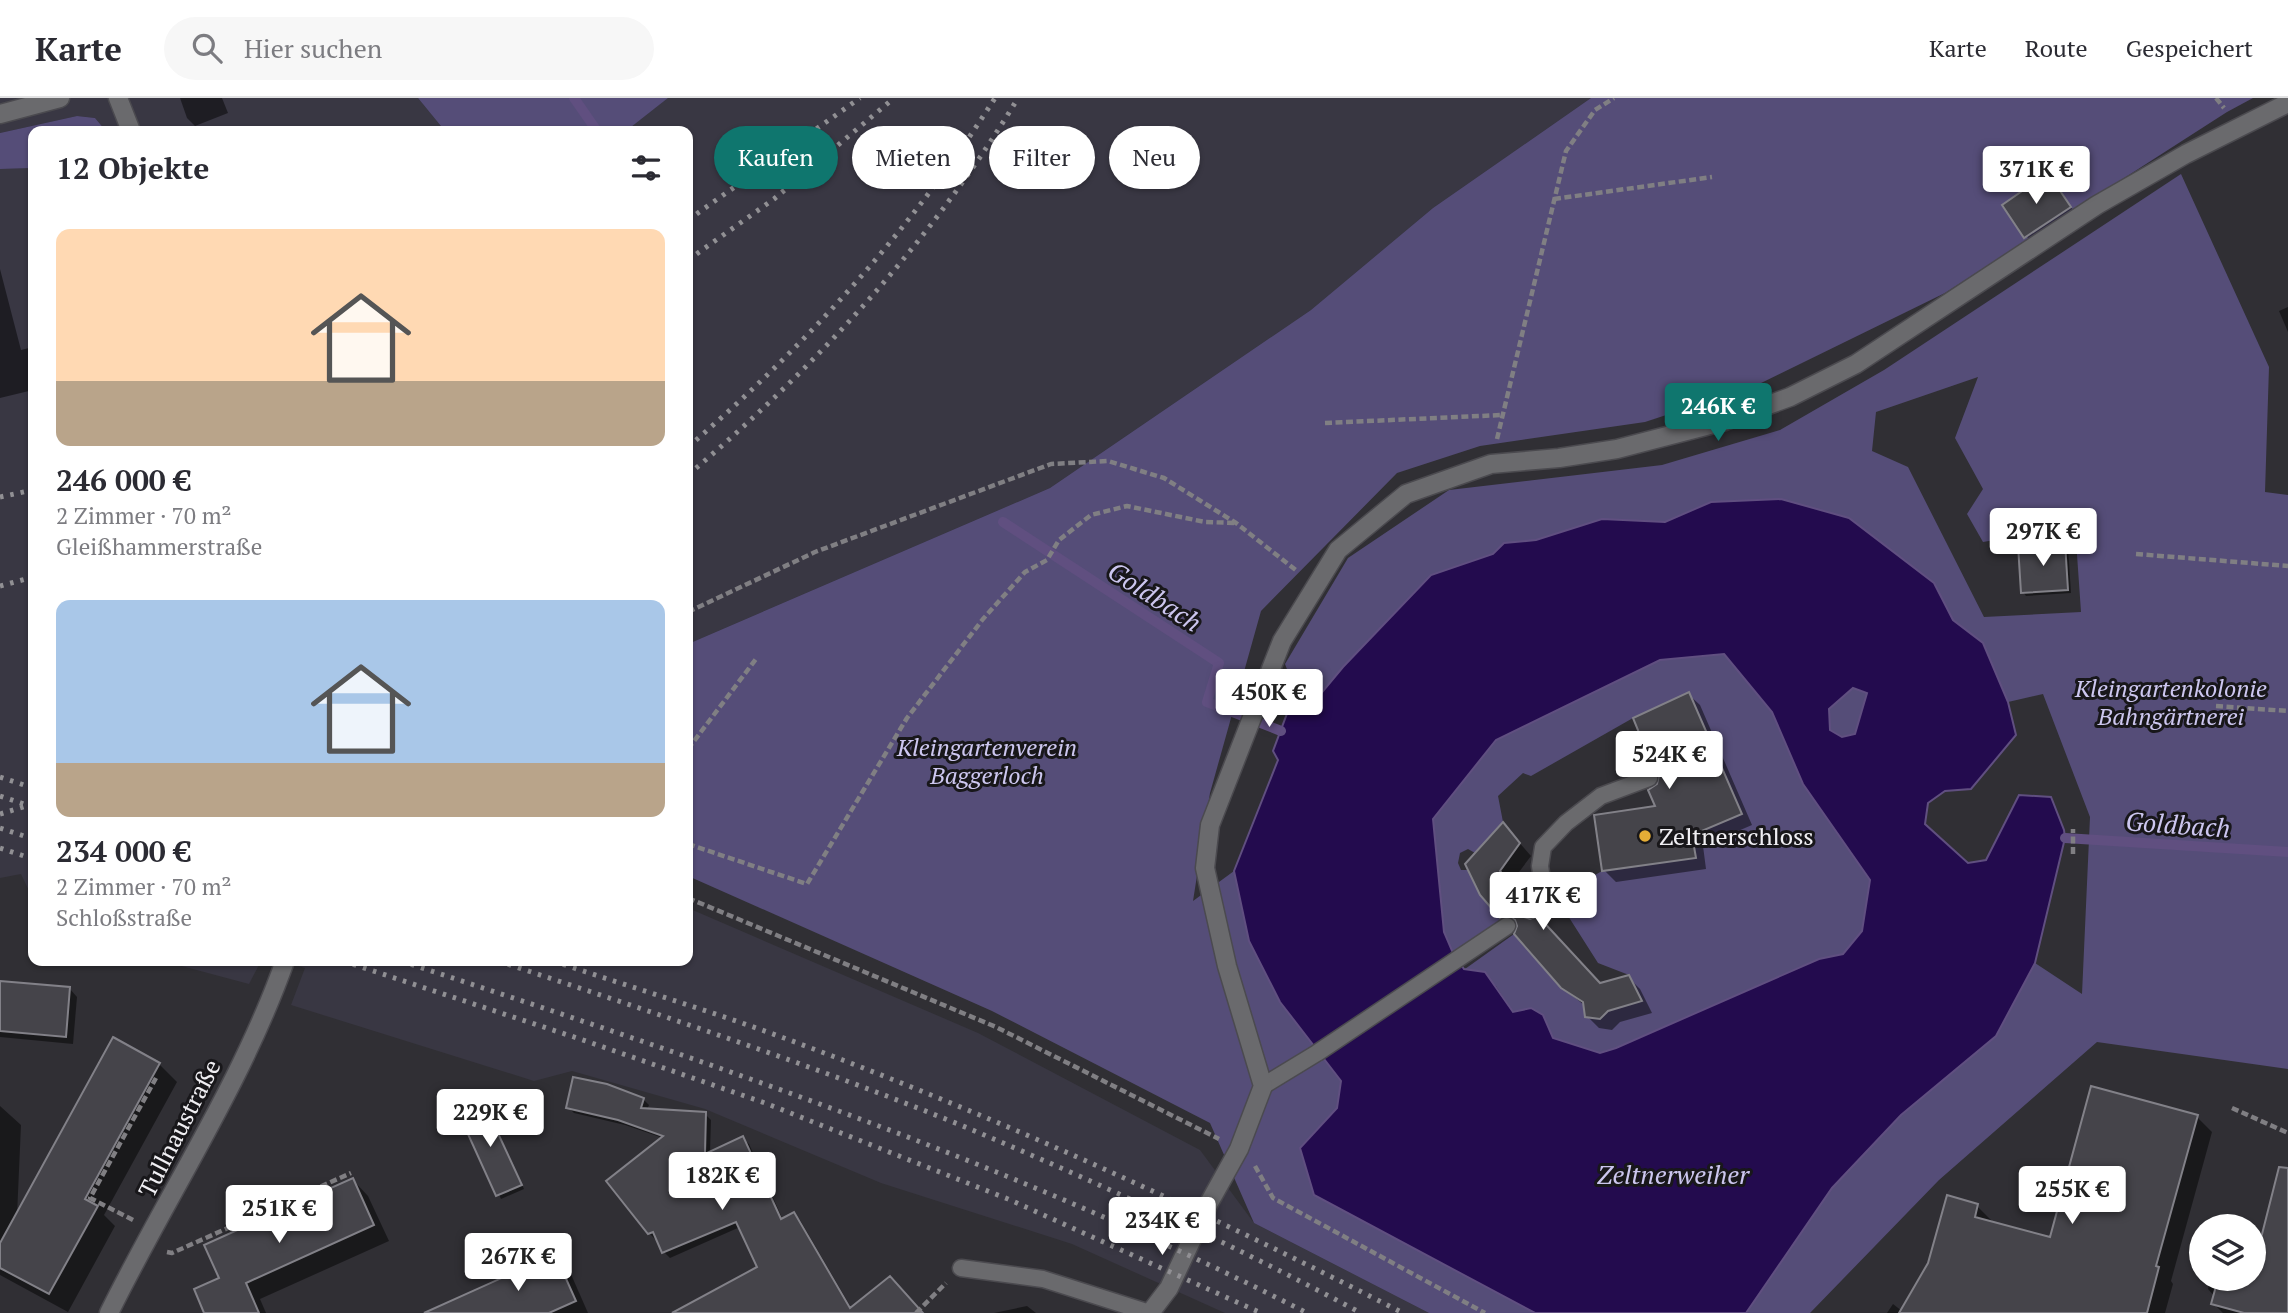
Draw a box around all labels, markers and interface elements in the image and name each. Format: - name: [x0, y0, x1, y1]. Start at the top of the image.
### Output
- search box: [164, 17, 654, 80]
- text: Karte: [35, 27, 122, 70]
- icon: search: [188, 29, 226, 67]
- text: Hier suchen: [244, 31, 382, 65]
- text: Karte: [1929, 32, 1987, 64]
- text: Route: [2025, 32, 2088, 64]
- text: Gespeichert: [2126, 32, 2253, 64]
- chip: Kaufen: [714, 126, 838, 189]
- chip: Mieten: [852, 126, 975, 189]
- chip: Filter: [989, 126, 1095, 189]
- chip: Neu: [1109, 126, 1200, 189]
- pin: 371K €: [1979, 146, 2093, 206]
- text: 12 Objekte: [56, 148, 209, 188]
- icon: filters: [627, 149, 665, 187]
- text: 371K €: [1999, 153, 2073, 184]
- icon: home: [298, 275, 424, 401]
- pin: 246K €: [1661, 384, 1775, 443]
- text: 246K €: [1681, 390, 1755, 421]
- text: 246 000 €: [56, 460, 191, 500]
- text: 2 Zimmer · 70 m²: [56, 500, 231, 531]
- pin: 297K €: [1986, 508, 2100, 568]
- text: 297K €: [2006, 515, 2080, 546]
- text: Gleißhammerstraße: [56, 531, 262, 562]
- water label: Goldbach: [1102, 553, 1208, 639]
- icon: home: [298, 646, 424, 772]
- pin: 450K €: [1212, 670, 1326, 729]
- park label: Kleingartenkolonie Bahngärtnerei: [2074, 672, 2267, 732]
- text: 450K €: [1232, 676, 1306, 707]
- park label: Kleingartenverein Baggerloch: [896, 731, 1077, 791]
- pin: 524K €: [1612, 732, 1726, 791]
- text: 524K €: [1632, 738, 1706, 769]
- water label: Goldbach: [2125, 803, 2231, 845]
- place label: Zeltnerschloss: [1659, 820, 1814, 852]
- marker: Zeltnerschloss: [1637, 828, 1653, 844]
- text: 234 000 €: [56, 831, 191, 871]
- text: 2 Zimmer · 70 m²: [56, 871, 231, 902]
- pin: 417K €: [1486, 872, 1600, 932]
- text: 417K €: [1506, 879, 1580, 910]
- text: Schloßstraße: [56, 902, 192, 933]
- street label: Tullnaustraße: [131, 1054, 227, 1202]
- pin: 229K €: [433, 1090, 547, 1149]
- text: 229K €: [453, 1096, 527, 1127]
- pin: 182K €: [665, 1152, 779, 1212]
- water label: Zeltnerweiher: [1597, 1157, 1750, 1191]
- text: 182K €: [685, 1159, 759, 1190]
- pin: 255K €: [2015, 1166, 2129, 1226]
- text: 255K €: [2035, 1173, 2109, 1204]
- pin: 251K €: [222, 1186, 336, 1245]
- text: 251K €: [242, 1192, 316, 1223]
- pin: 234K €: [1105, 1198, 1219, 1257]
- text: 234K €: [1125, 1204, 1199, 1235]
- map controls: [2189, 1214, 2266, 1291]
- button: layers: [2189, 1214, 2266, 1291]
- pin: 267K €: [461, 1234, 575, 1293]
- text: 267K €: [481, 1240, 555, 1271]

